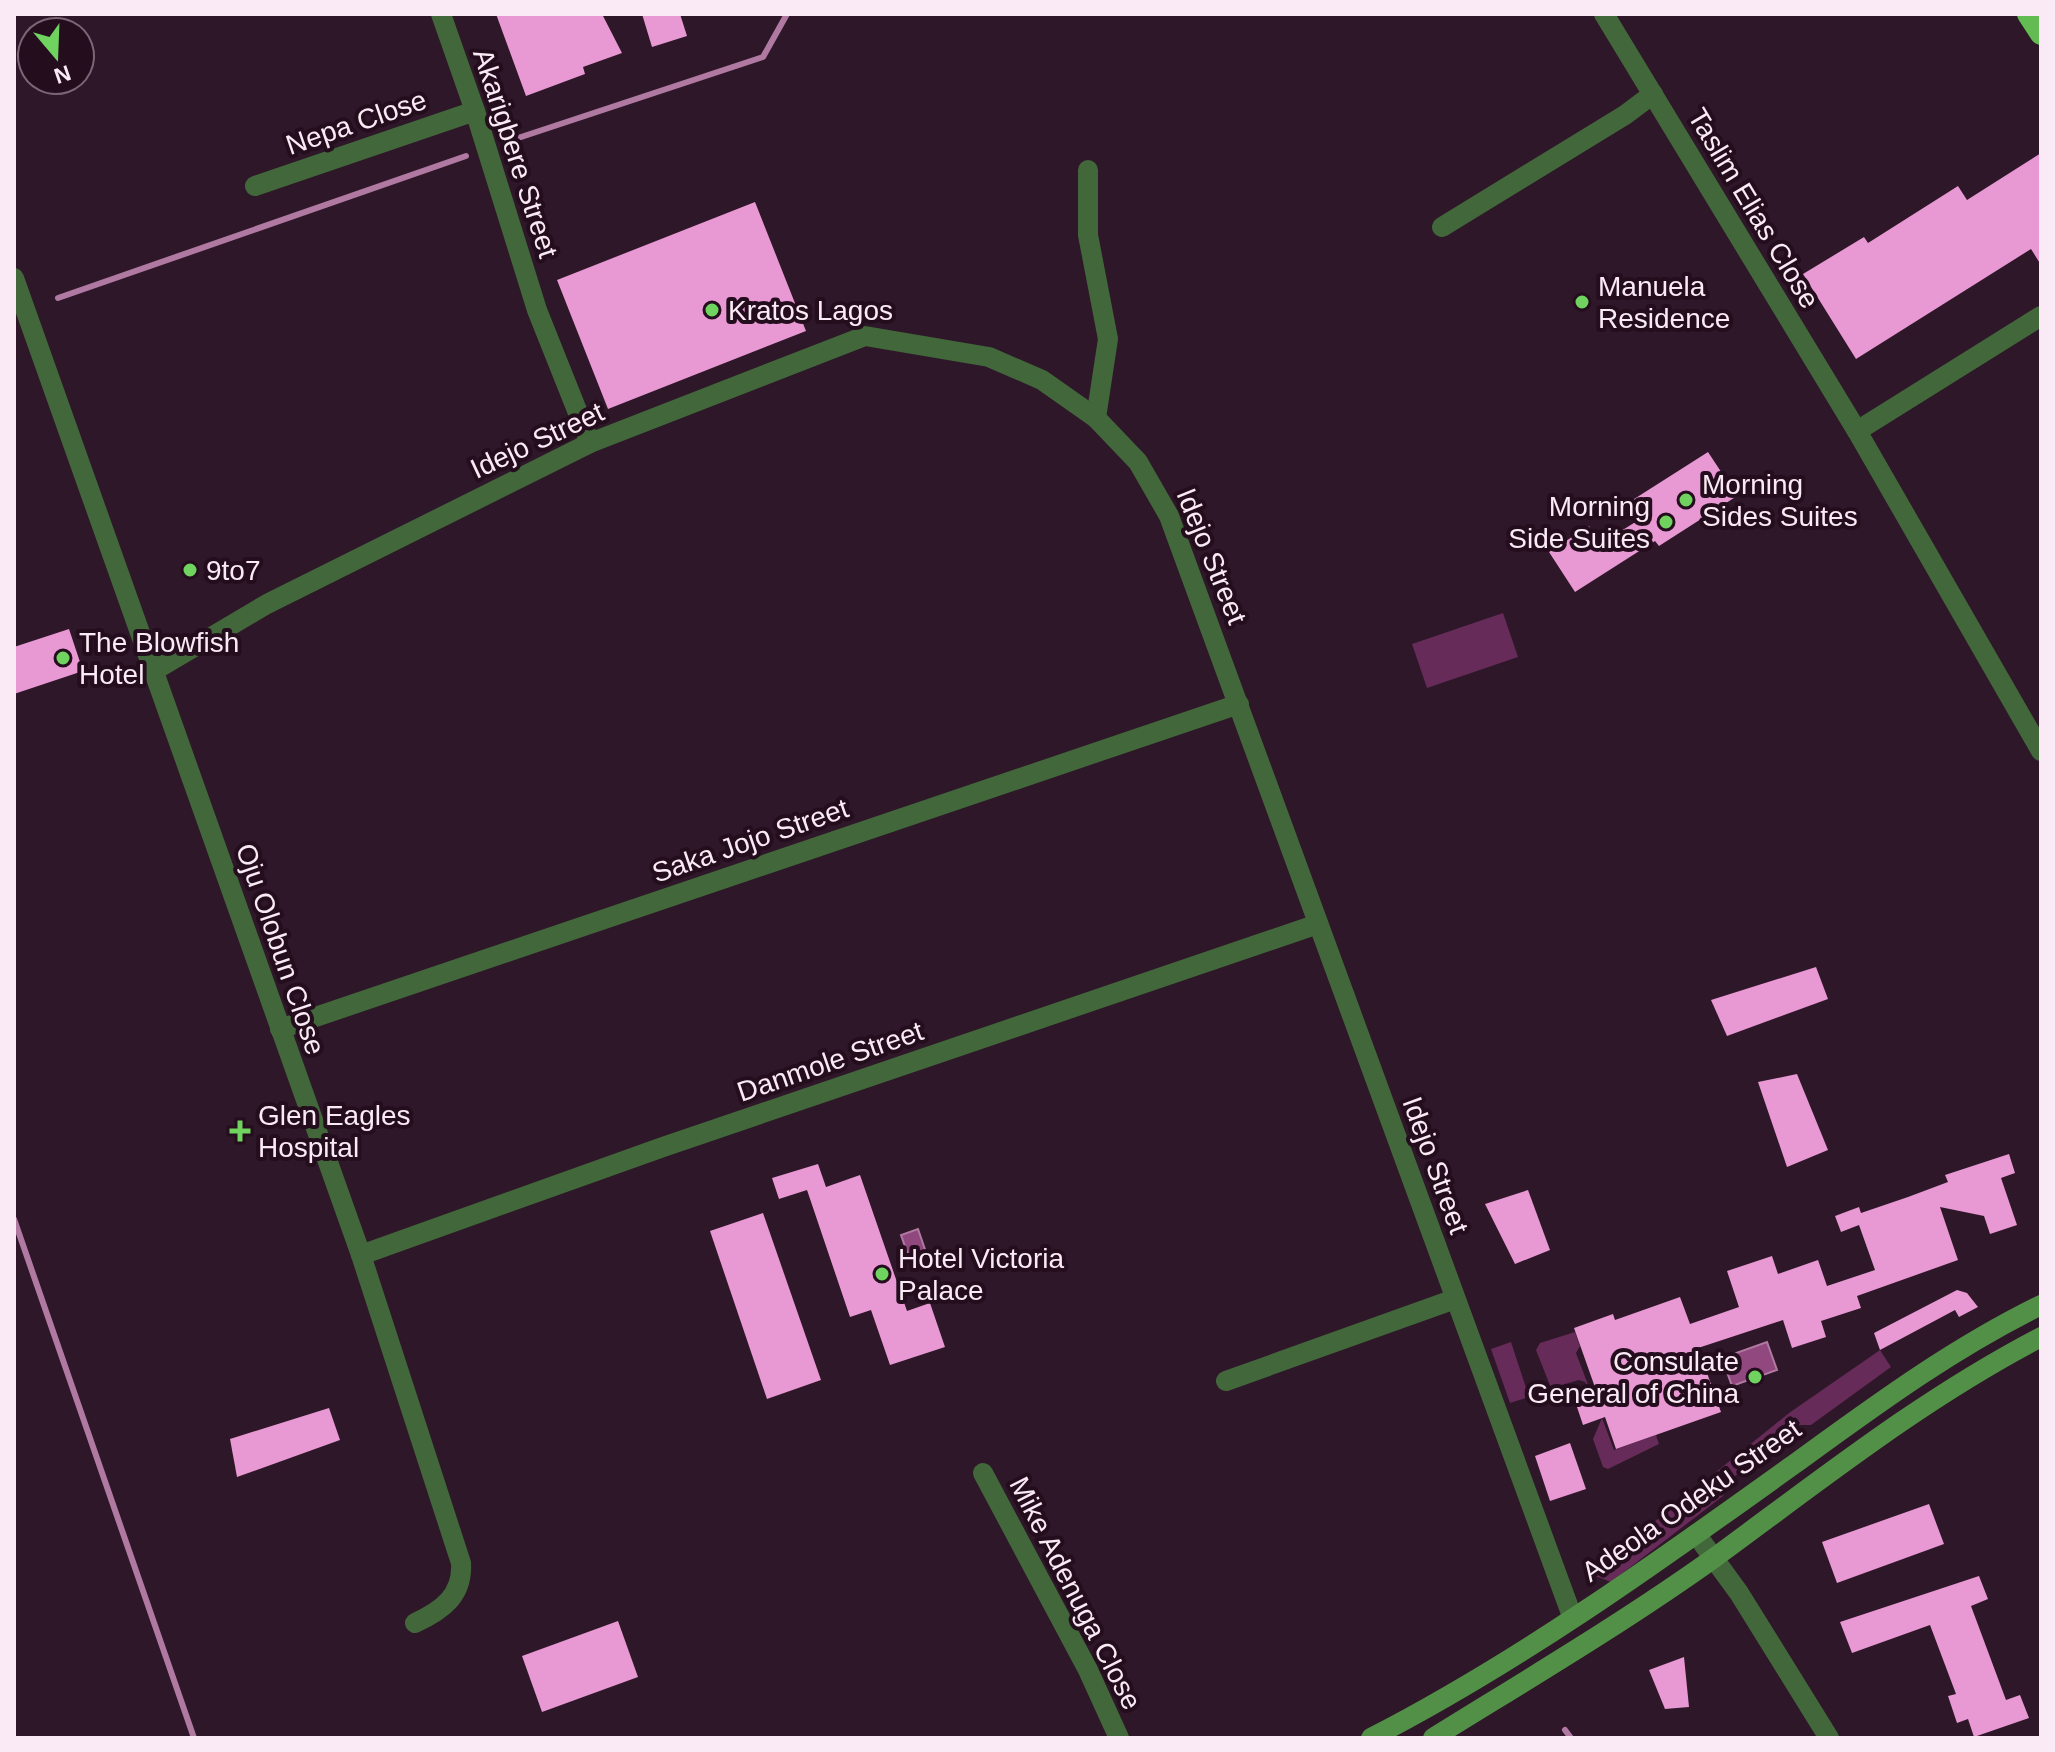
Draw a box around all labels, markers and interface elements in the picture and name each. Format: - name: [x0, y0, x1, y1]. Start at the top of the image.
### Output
- north arrow: [16, 16, 96, 96]
- street label: Akarigbere Street: [467, 45, 564, 262]
- text: N: [51, 60, 74, 89]
- street label: Nepa Close: [282, 84, 430, 161]
- street label: Taslim Elias Close: [1682, 103, 1825, 314]
- place label: Manuela Residence: [1598, 271, 1730, 334]
- marker: Manuela Residence: [1573, 293, 1591, 311]
- place label: Kratos Lagos: [728, 295, 893, 326]
- marker: Kratos Lagos: [703, 301, 721, 319]
- street label: Idejo Street: [466, 396, 609, 485]
- place label: Morning Sides Suites: [1702, 469, 1858, 532]
- street label: Idejo Street: [1170, 484, 1253, 629]
- place label: Morning Side Suites: [1508, 491, 1650, 554]
- marker: Morning Sides Suites: [1677, 491, 1695, 509]
- marker: Morning Side Suites: [1657, 513, 1675, 531]
- place label: 9to7: [206, 555, 261, 586]
- marker: 9to7: [181, 561, 199, 579]
- place label: The Blowfish Hotel: [79, 627, 239, 690]
- marker: The Blowfish Hotel: [54, 649, 72, 667]
- street label: Saka Jojo Street: [648, 792, 853, 889]
- street label: Oju Olobun Close: [230, 840, 331, 1059]
- street label: Danmole Street: [733, 1015, 927, 1108]
- street label: Idejo Street: [1396, 1093, 1475, 1238]
- place label: Glen Eagles Hospital: [258, 1100, 411, 1163]
- marker: Glen Eagles Hospital: [229, 1120, 251, 1142]
- place label: Hotel Victoria Palace: [898, 1243, 1064, 1306]
- marker: Hotel Victoria Palace: [873, 1265, 891, 1283]
- place label: Consulate General of China: [1527, 1346, 1739, 1409]
- marker: Consulate General of China: [1746, 1368, 1764, 1386]
- street label: Adeola Odeku Street: [1576, 1413, 1807, 1588]
- street label: Mike Adenuga Close: [1003, 1472, 1148, 1715]

